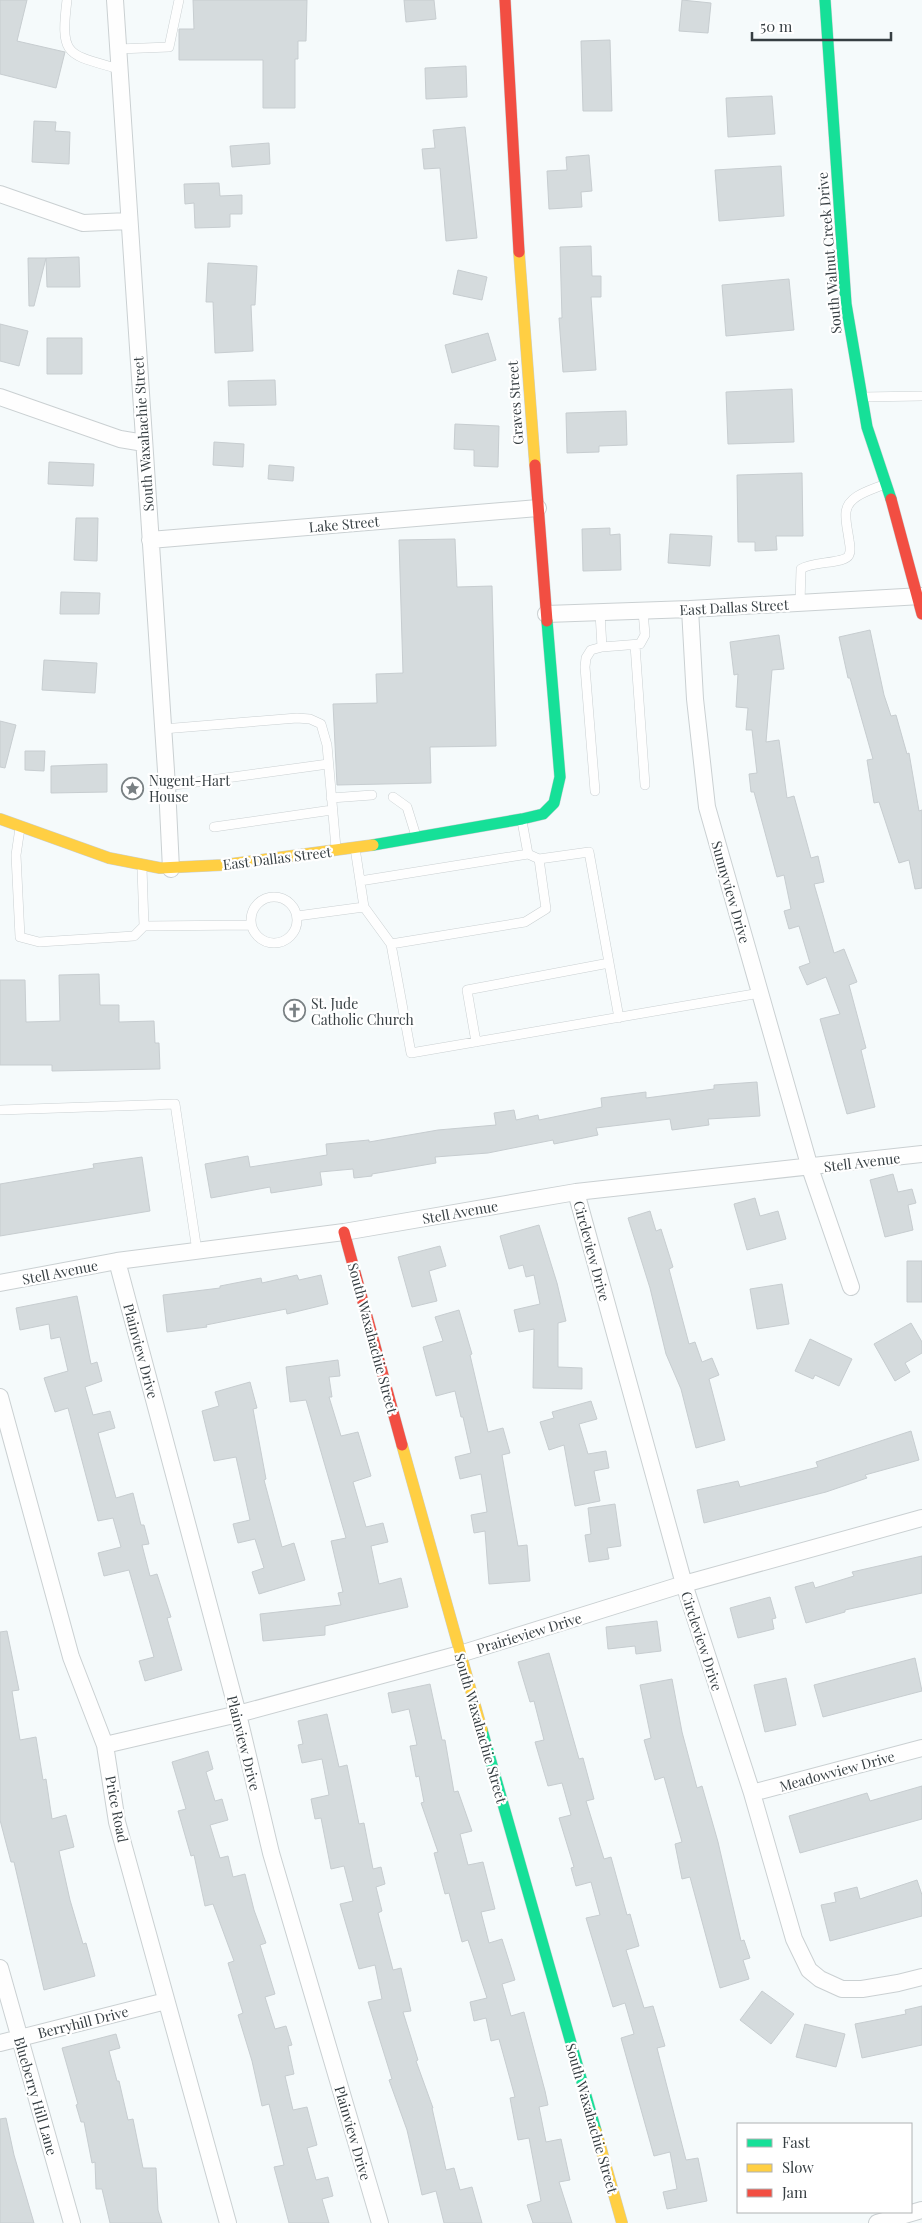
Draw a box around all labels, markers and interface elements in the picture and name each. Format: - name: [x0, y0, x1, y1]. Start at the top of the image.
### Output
- scale bar: [752, 10, 891, 42]
- text: 50 m: [760, 16, 793, 36]
- street label: South Walnut Creek Drive: [812, 171, 846, 335]
- street label: South Waxahachie Street: [128, 355, 158, 512]
- street label: Graves Street: [503, 359, 527, 446]
- street label: Lake Street: [308, 511, 381, 537]
- street label: East Dallas Street: [679, 595, 790, 619]
- place label: Nugent-Hart House: [149, 771, 231, 806]
- place icon: Nugent-Hart House: [121, 776, 145, 800]
- street label: Sunnyview Drive: [707, 839, 755, 945]
- street label: East Dallas Street: [222, 842, 333, 874]
- place label: St. Jude Catholic Church: [311, 994, 414, 1029]
- church icon: St. Jude Catholic Church: [283, 999, 307, 1023]
- street label: Stell Avenue: [823, 1148, 901, 1176]
- street label: Stell Avenue: [421, 1196, 499, 1228]
- street label: Circleview Drive: [569, 1199, 615, 1303]
- street label: Stell Avenue: [20, 1255, 100, 1289]
- street label: South Waxahachie Street: [344, 1261, 403, 1416]
- street label: Plainview Drive: [119, 1301, 163, 1401]
- street label: Circleview Drive: [677, 1589, 727, 1693]
- street label: Prairieview Drive: [474, 1608, 584, 1658]
- street label: South Waxahachie Street: [450, 1651, 512, 1806]
- street label: Plainview Drive: [223, 1693, 265, 1793]
- street label: Meadowview Drive: [777, 1746, 897, 1796]
- street label: Price Road: [101, 1774, 133, 1844]
- street label: Berryhill Drive: [36, 2002, 130, 2042]
- street label: Blueberry Hill Lane: [10, 2035, 62, 2157]
- street label: South Waxahachie Street: [561, 2041, 623, 2196]
- street label: Plainview Drive: [330, 2084, 376, 2182]
- legend: [737, 2123, 912, 2213]
- text: Fast: [782, 2132, 811, 2152]
- text: Slow: [782, 2157, 814, 2177]
- text: Jam: [781, 2182, 808, 2202]

